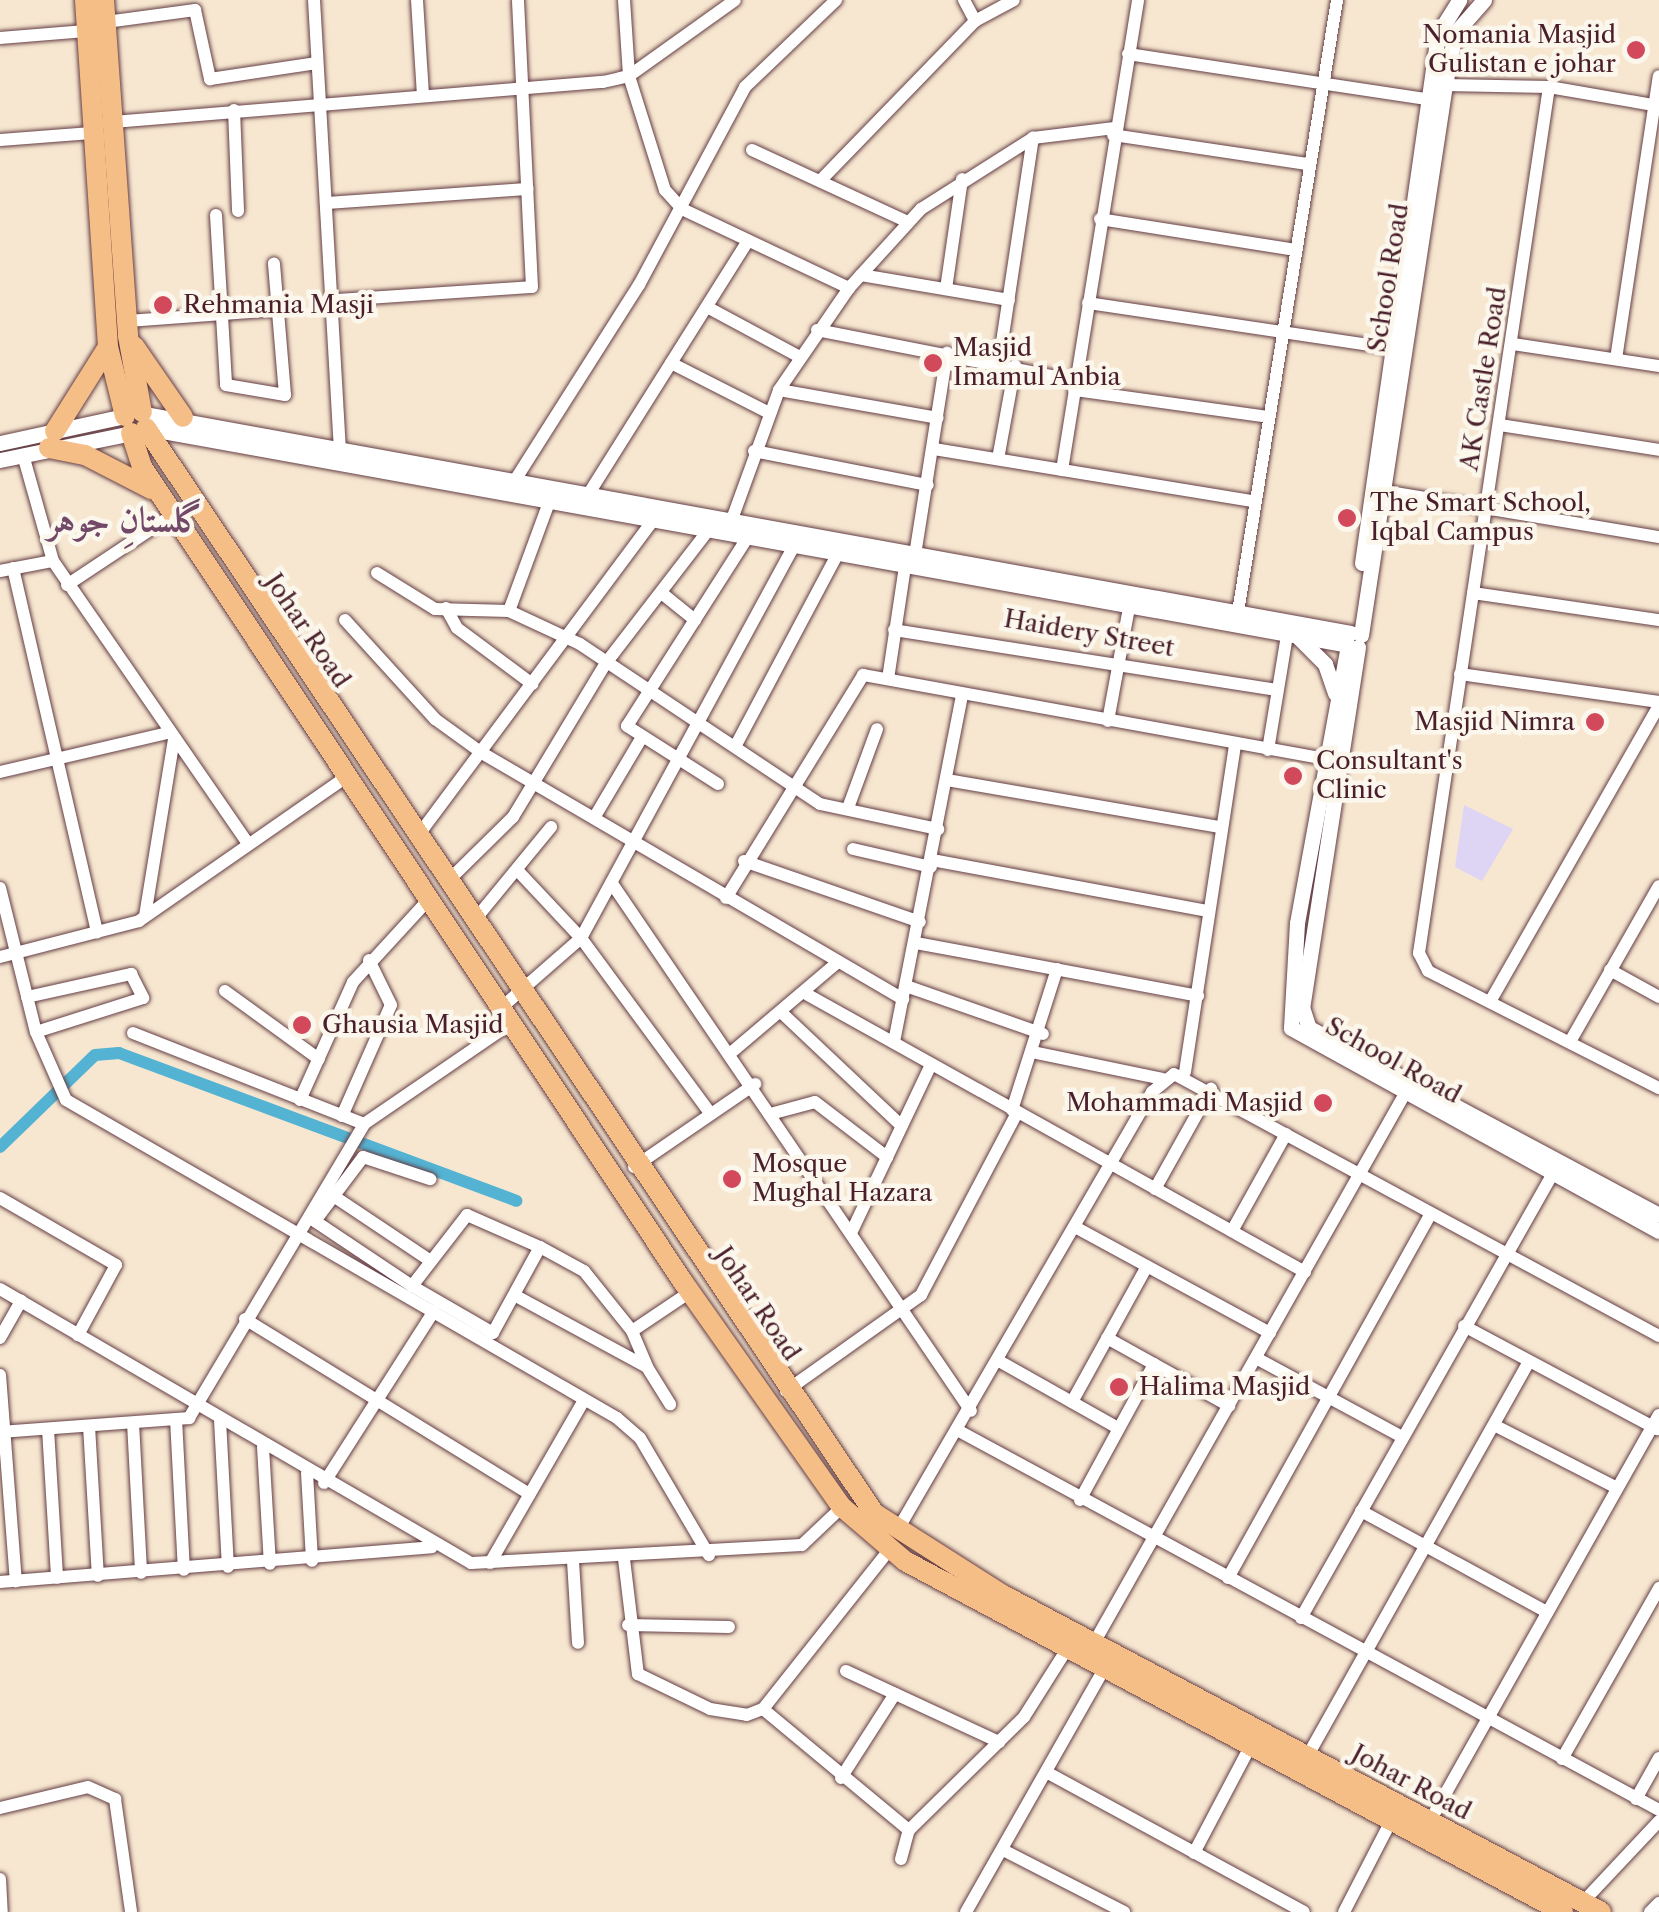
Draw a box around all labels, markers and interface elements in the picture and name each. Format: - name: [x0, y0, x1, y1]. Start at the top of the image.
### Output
- place label: Nomania Masjid Gulistan e johar: [1422, 21, 1616, 80]
- marker: Nomania Masjid Gulistan e johar: [1625, 39, 1647, 61]
- street label: School Road: [1362, 201, 1416, 355]
- street label: AK Castle Road: [1455, 285, 1513, 473]
- place label: Rehmania Masji: [183, 290, 374, 320]
- marker: Rehmania Masji: [152, 294, 174, 316]
- place label: Masjid Imamul Anbia: [953, 334, 1122, 393]
- marker: Masjid Imamul Anbia: [922, 352, 944, 374]
- place label: The Smart School, Iqbal Campus: [1370, 489, 1591, 548]
- district label: گلستانِ جوہر: [47, 498, 203, 540]
- marker: The Smart School, Iqbal Campus: [1334, 505, 1360, 531]
- street label: Johar Road: [258, 568, 356, 694]
- street label: Haidery Street: [1001, 604, 1177, 664]
- place label: Masjid Nimra: [1414, 707, 1575, 737]
- marker: Masjid Nimra: [1584, 711, 1606, 733]
- place label: Consultant's Clinic: [1316, 747, 1463, 806]
- marker: Consultant's Clinic: [1280, 763, 1306, 789]
- place label: Ghausia Masjid: [322, 1010, 504, 1040]
- street label: School Road: [1320, 1011, 1466, 1111]
- marker: Ghausia Masjid: [291, 1014, 313, 1036]
- place label: Mohammadi Masjid: [1066, 1088, 1303, 1118]
- marker: Mohammadi Masjid: [1312, 1092, 1334, 1114]
- place label: Mosque Mughal Hazara: [752, 1150, 932, 1209]
- marker: Mosque Mughal Hazara: [721, 1168, 743, 1190]
- street label: Johar Road: [708, 1241, 806, 1367]
- place label: Halima Masjid: [1139, 1372, 1311, 1402]
- marker: Halima Masjid: [1108, 1376, 1130, 1398]
- street label: Johar Road: [1346, 1739, 1476, 1827]

